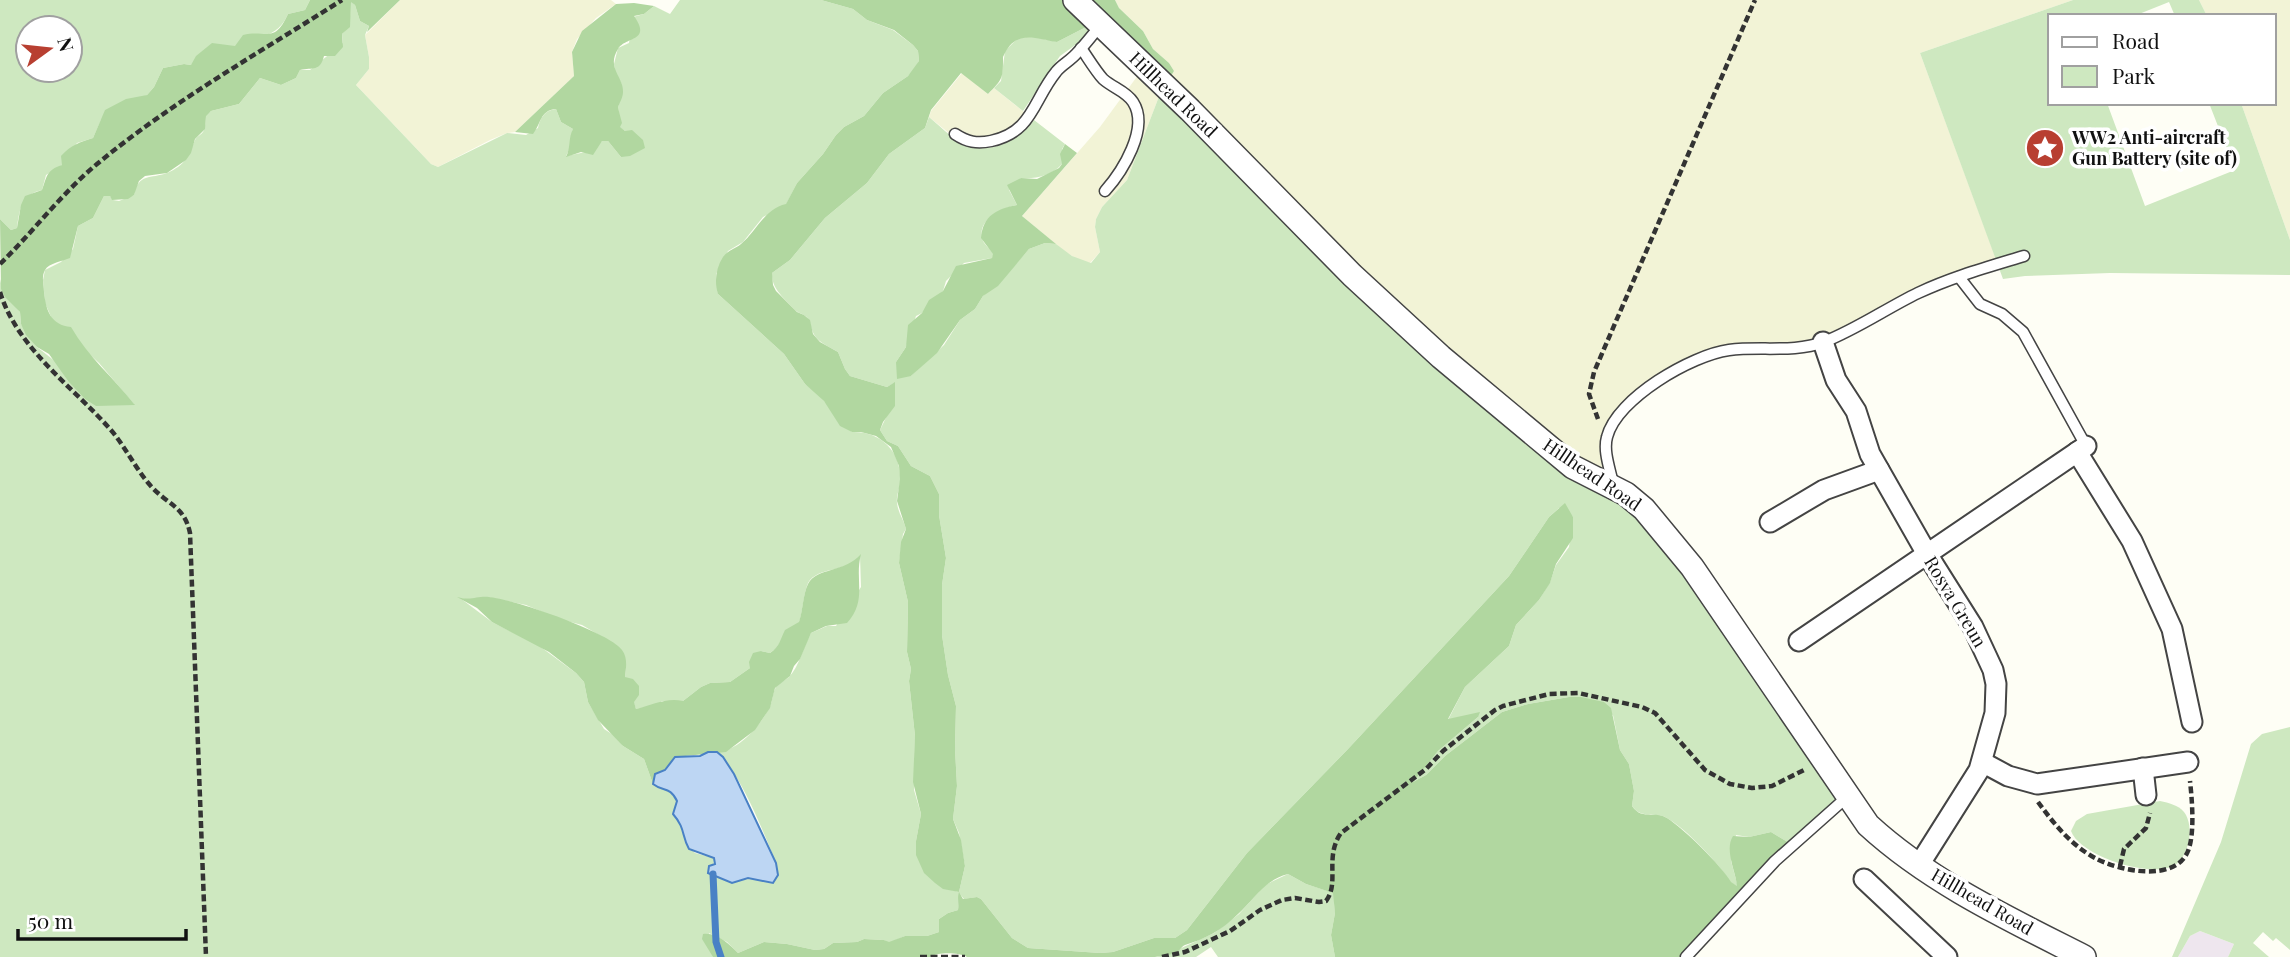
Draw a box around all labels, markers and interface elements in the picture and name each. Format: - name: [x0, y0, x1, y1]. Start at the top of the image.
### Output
- north arrow: [14, 14, 84, 84]
- legend: [2048, 14, 2276, 105]
- text: Road: [2112, 26, 2160, 54]
- text: N: [52, 34, 81, 55]
- street label: Hillhead Road: [1124, 46, 1223, 143]
- text: Park: [2112, 61, 2156, 89]
- place label: WW2 Anti-aircraft Gun Battery (site of): [2071, 125, 2237, 170]
- place icon: WW2 Anti-aircraft Gun Battery (site of): [2024, 127, 2066, 169]
- street label: Hillhead Road: [1539, 432, 1647, 516]
- street label: Rosva Greun: [1919, 552, 1993, 652]
- street label: Hillhead Road: [1927, 862, 2038, 940]
- scale bar: [18, 898, 186, 942]
- text: 50 m: [28, 906, 74, 934]

